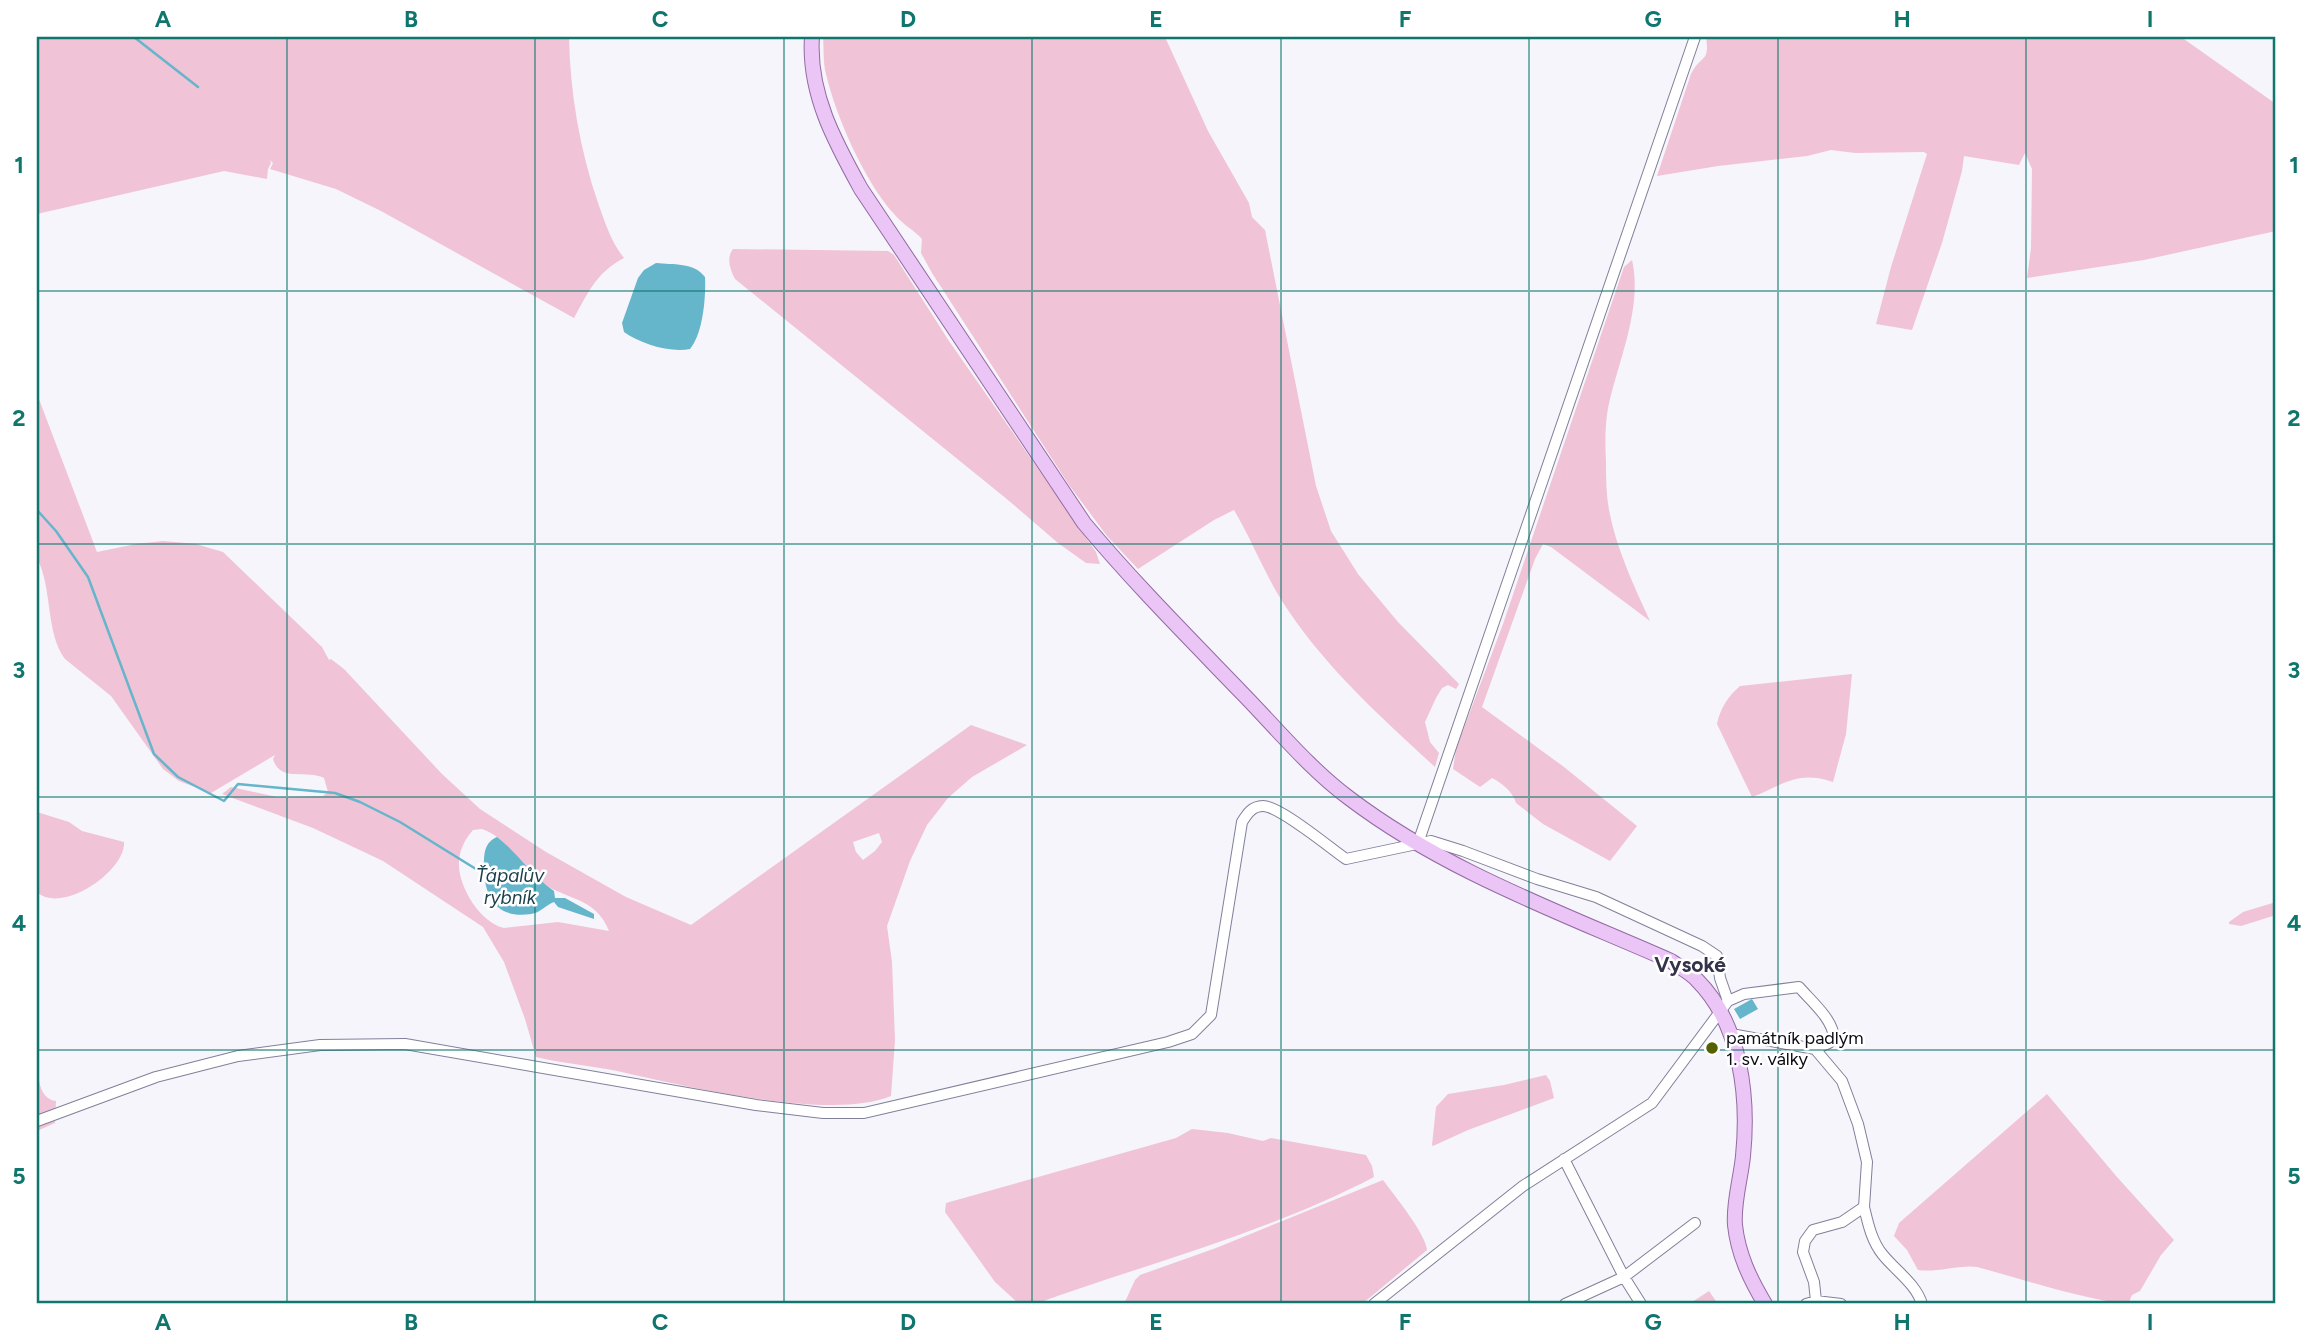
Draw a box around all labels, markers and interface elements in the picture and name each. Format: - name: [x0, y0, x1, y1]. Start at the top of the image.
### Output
- text: A: [155, 5, 172, 33]
- text: B: [404, 5, 418, 33]
- text: C: [652, 5, 669, 33]
- text: D: [900, 5, 916, 33]
- text: E: [1149, 5, 1163, 33]
- text: F: [1399, 5, 1412, 33]
- text: G: [1644, 5, 1662, 33]
- text: H: [1893, 5, 1911, 33]
- text: I: [2147, 5, 2153, 33]
- text: 1: [14, 151, 24, 179]
- text: 1: [2289, 151, 2299, 179]
- text: 2: [12, 404, 26, 432]
- text: 2: [2287, 404, 2301, 432]
- text: 3: [13, 656, 25, 684]
- text: 3: [2288, 656, 2300, 684]
- water label: Ťápalův rybník: [476, 864, 545, 909]
- text: 4: [12, 909, 26, 937]
- text: 4: [2287, 909, 2301, 937]
- district label: Vysoké: [1654, 952, 1726, 977]
- place label: památník padlým 1. sv. války: [1726, 1027, 1864, 1070]
- marker: památník padlým 1. sv. války: [1704, 1040, 1720, 1056]
- text: 5: [12, 1162, 26, 1190]
- text: 5: [2287, 1162, 2301, 1190]
- text: A: [155, 1308, 172, 1336]
- text: B: [404, 1308, 418, 1336]
- text: C: [652, 1308, 669, 1336]
- text: D: [900, 1308, 916, 1336]
- text: E: [1149, 1308, 1163, 1336]
- text: F: [1399, 1308, 1412, 1336]
- text: G: [1644, 1308, 1662, 1336]
- text: H: [1893, 1308, 1911, 1336]
- text: I: [2147, 1308, 2153, 1336]

